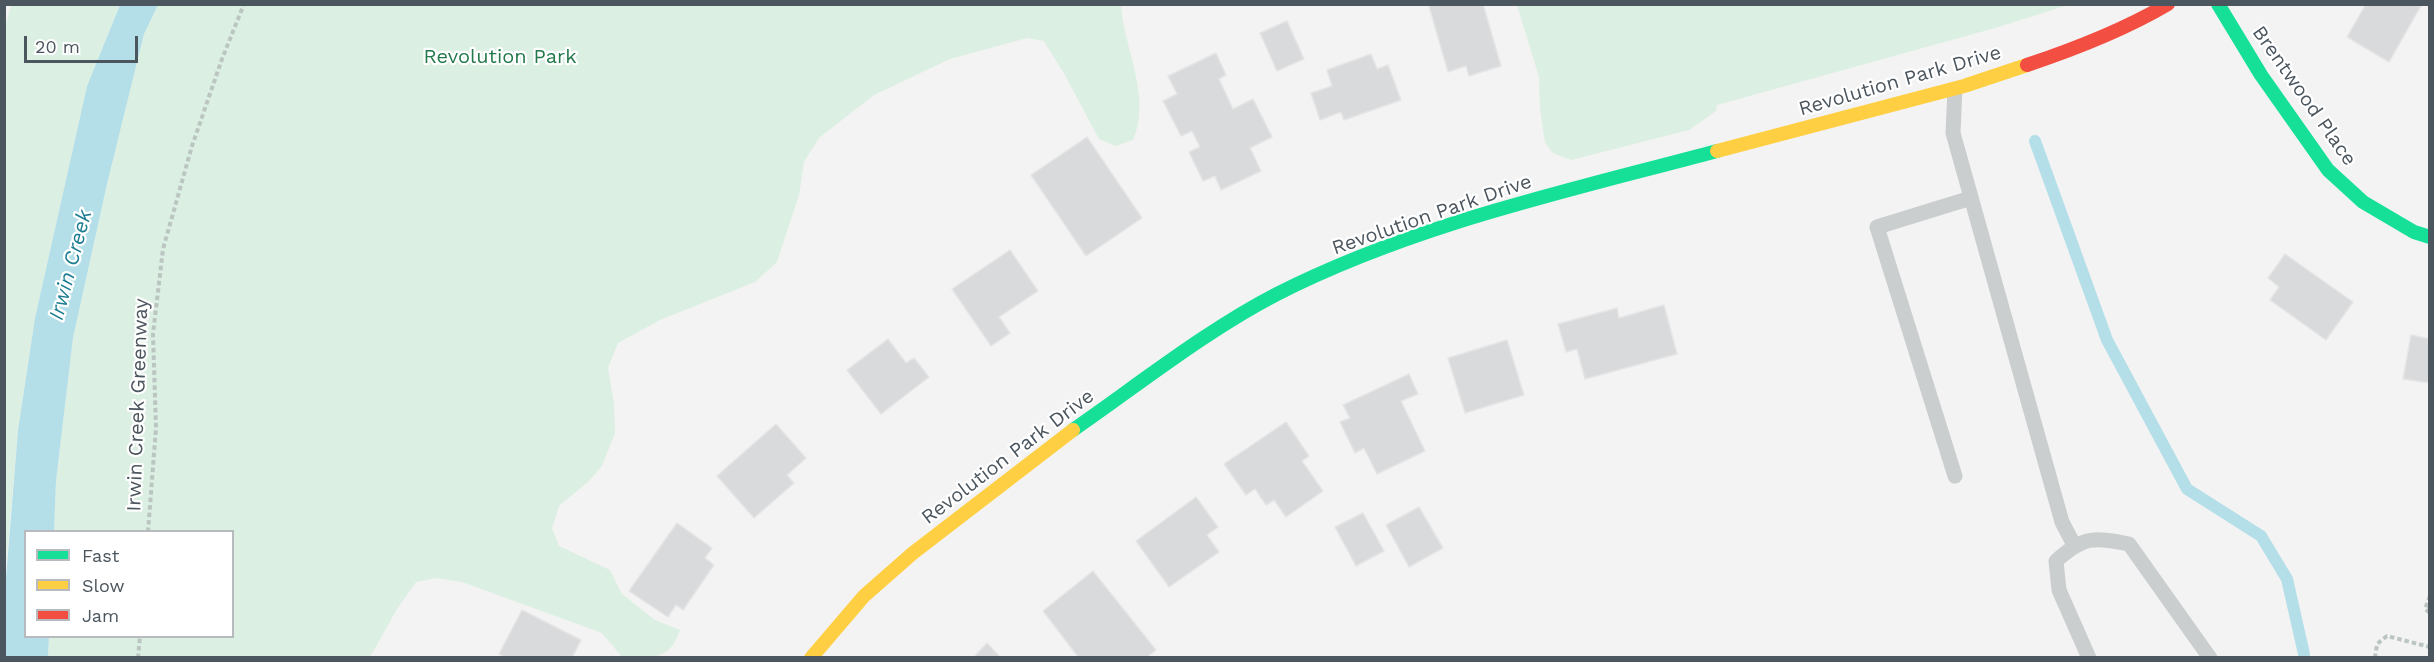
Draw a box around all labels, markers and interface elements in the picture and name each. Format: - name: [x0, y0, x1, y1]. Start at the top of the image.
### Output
- street label: Brentwood Place: [2247, 21, 2361, 171]
- scale bar: [27, 24, 141, 62]
- text: 20 m: [35, 36, 80, 57]
- street label: Revolution Park Drive: [1796, 41, 2004, 121]
- park label: Revolution Park: [424, 45, 576, 69]
- street label: Revolution Park Drive: [1329, 170, 1535, 260]
- water label: Irwin Creek: [44, 207, 98, 323]
- street label: Irwin Creek Greenway: [122, 298, 154, 512]
- street label: Revolution Park Drive: [917, 384, 1099, 530]
- legend: [24, 530, 234, 638]
- text: Fast: [82, 545, 119, 566]
- text: Slow: [82, 575, 125, 596]
- text: Jam: [82, 605, 119, 626]

